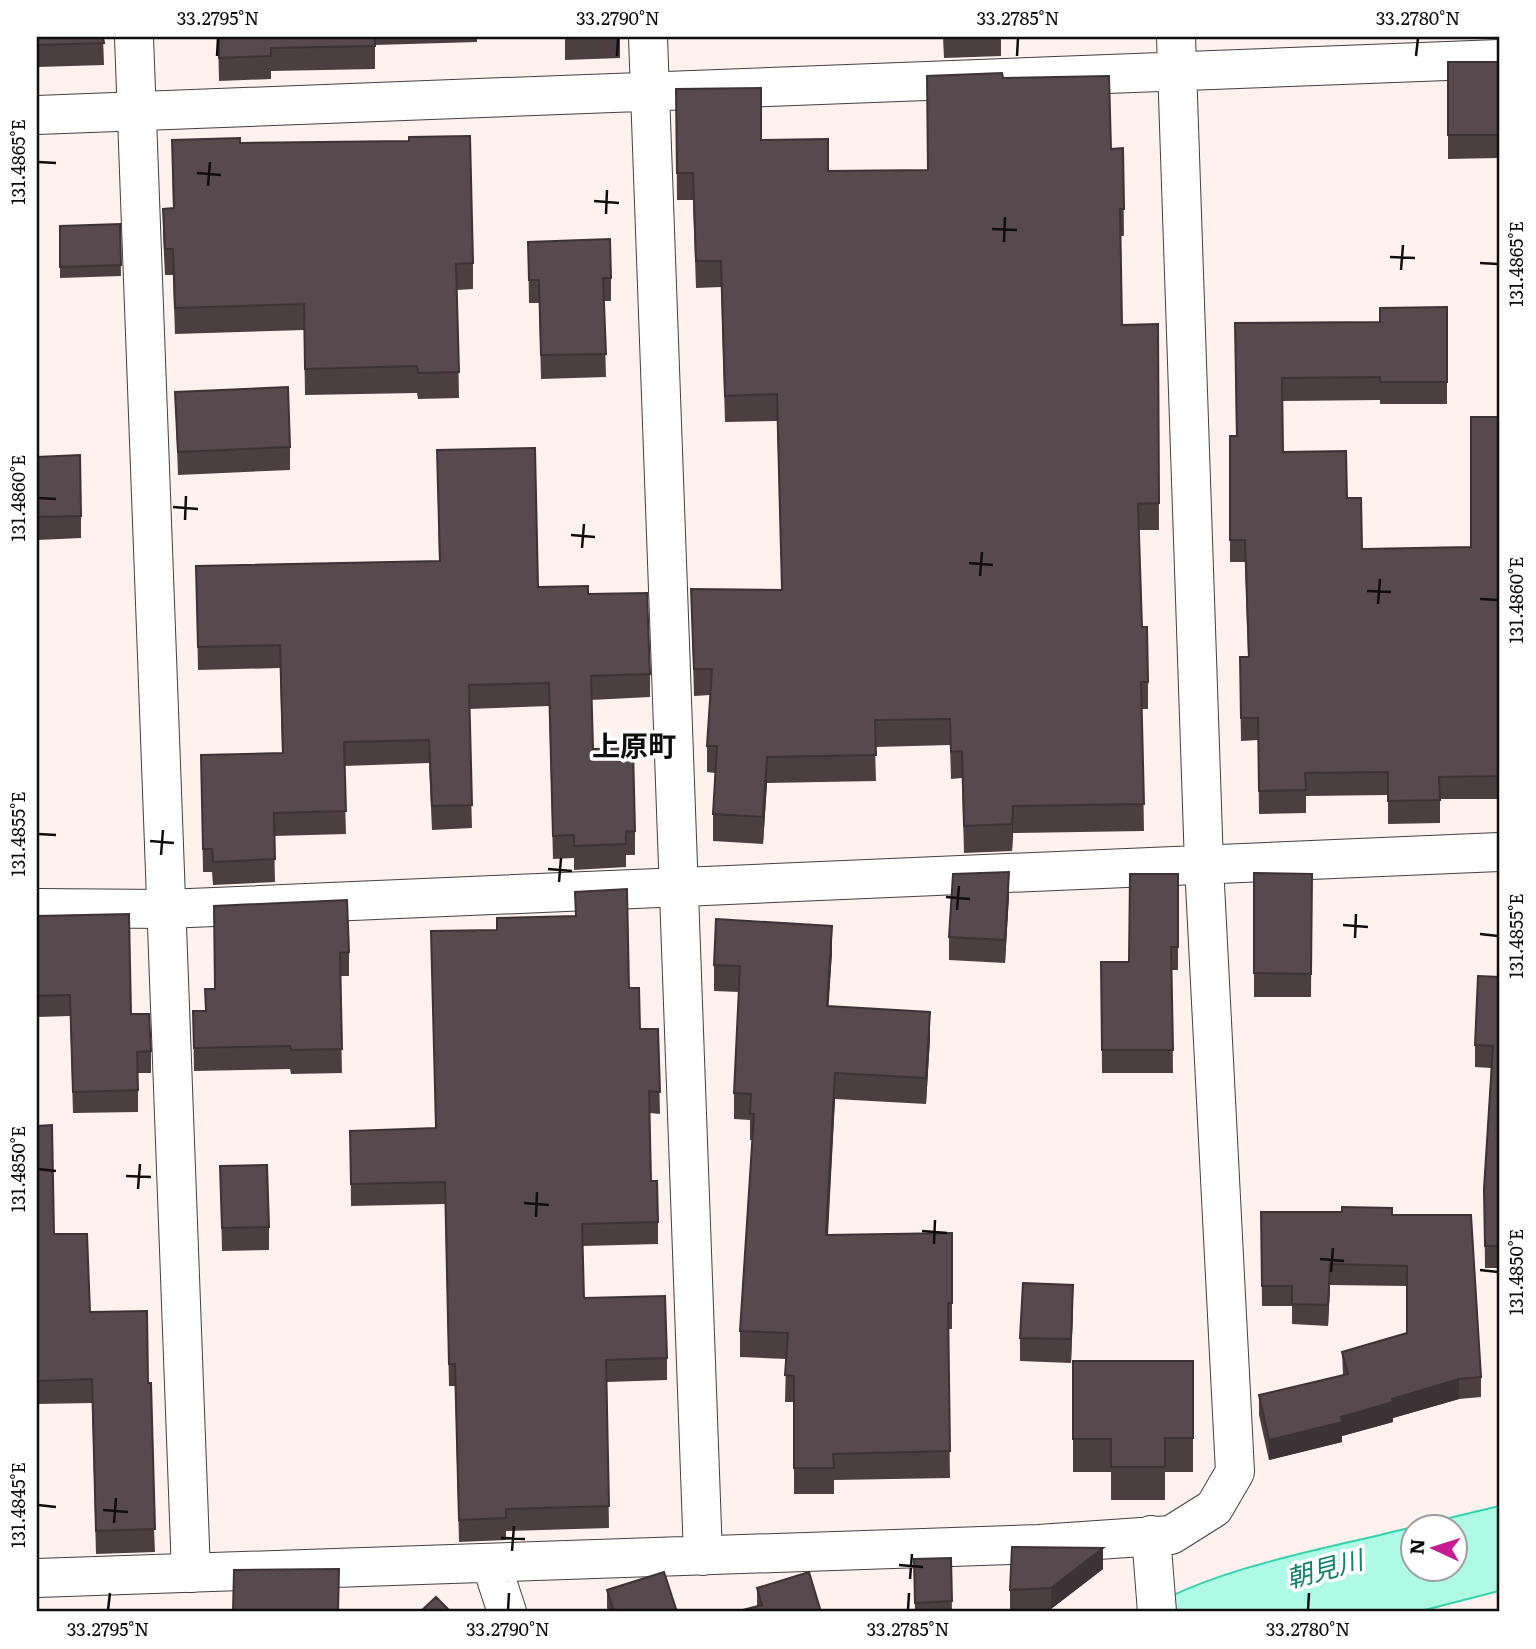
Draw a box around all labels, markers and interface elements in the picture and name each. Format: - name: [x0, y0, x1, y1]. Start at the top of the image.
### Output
- text: 33.2795°N: [177, 4, 259, 31]
- text: 33.2790°N: [576, 4, 660, 31]
- text: 33.2785°N: [976, 4, 1060, 31]
- text: 33.2780°N: [1376, 4, 1460, 31]
- text: 131.4865°E: [4, 119, 31, 205]
- text: 131.4865°E: [1502, 221, 1529, 307]
- text: 131.4860°E: [4, 455, 31, 541]
- text: 131.4860°E: [1502, 557, 1529, 643]
- district label: 上原町: [592, 723, 676, 765]
- text: 131.4855°E: [4, 791, 31, 877]
- text: 131.4855°E: [1502, 893, 1529, 979]
- text: 131.4850°E: [4, 1126, 31, 1212]
- text: 131.4850°E: [1502, 1229, 1529, 1315]
- text: 131.4845°E: [4, 1462, 31, 1548]
- north arrow: [1400, 1512, 1470, 1582]
- water label: 朝見川: [1281, 1537, 1370, 1596]
- text: N: [1402, 1538, 1431, 1556]
- text: 33.2795°N: [67, 1615, 149, 1642]
- text: 33.2790°N: [466, 1615, 550, 1642]
- text: 33.2785°N: [866, 1615, 950, 1642]
- text: 33.2780°N: [1266, 1615, 1350, 1642]

